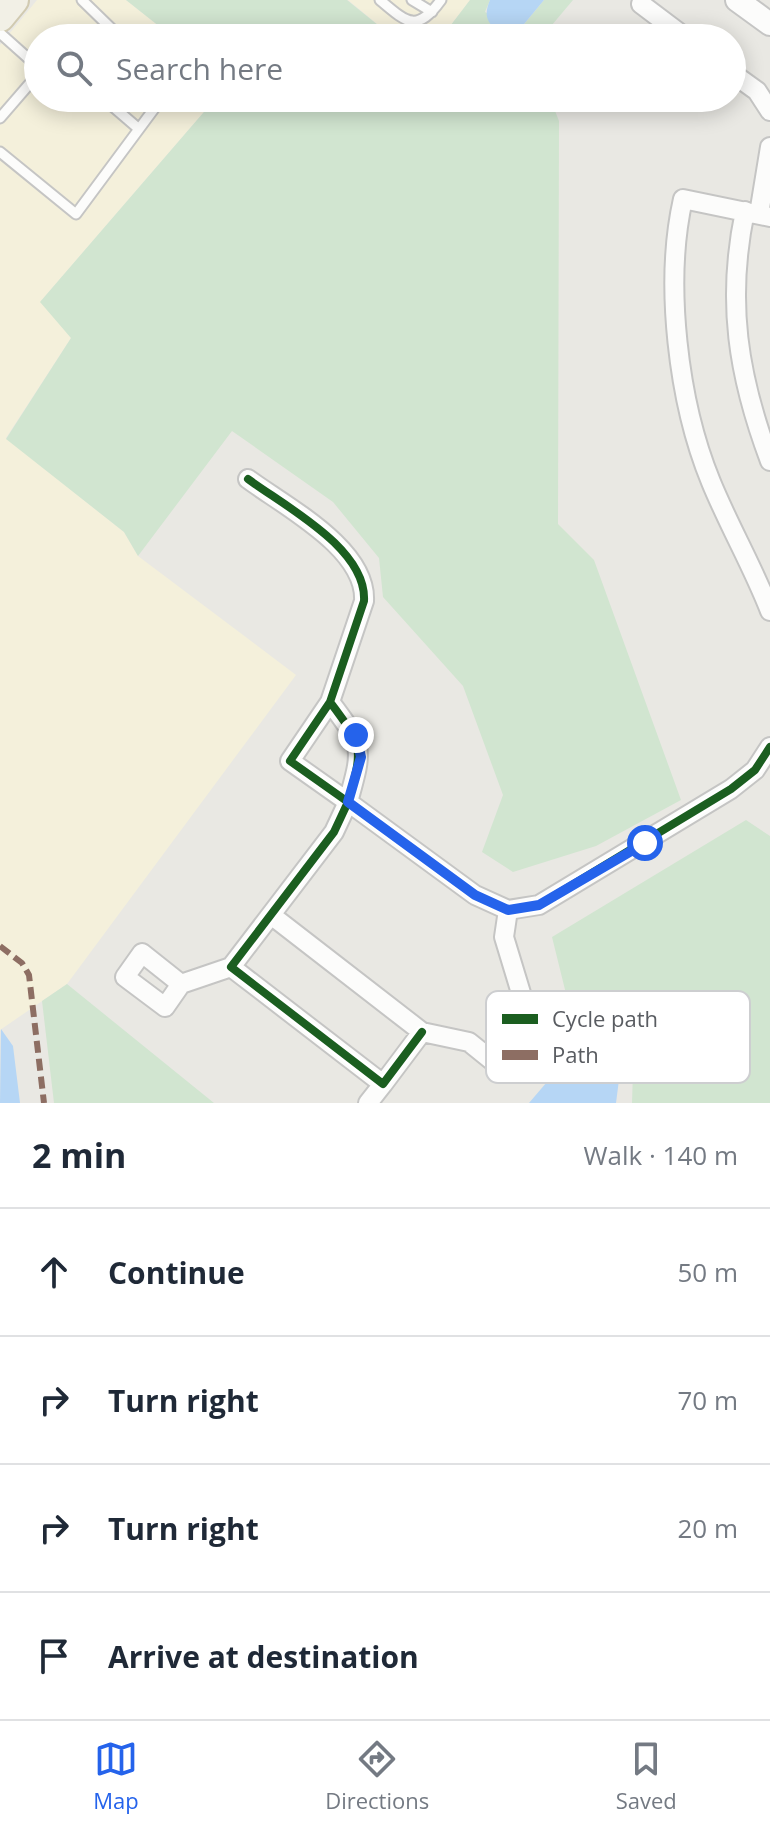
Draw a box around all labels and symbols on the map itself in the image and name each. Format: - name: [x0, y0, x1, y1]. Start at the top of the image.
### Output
- route end: [338, 717, 374, 753]
- route start: [627, 825, 663, 861]
- legend: [486, 991, 750, 1083]
- text: Cycle path: [552, 1003, 658, 1033]
- text: Path: [552, 1039, 599, 1069]

